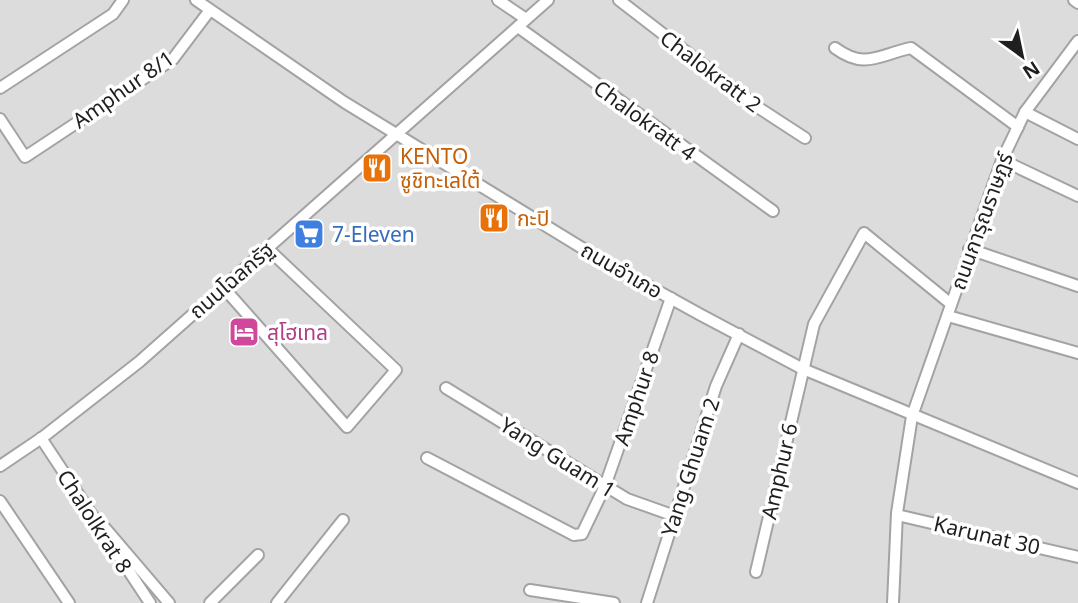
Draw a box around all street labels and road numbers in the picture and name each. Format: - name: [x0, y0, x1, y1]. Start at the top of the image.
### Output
- street label: Chalokratt 2: [655, 24, 767, 118]
- street label: Amphur 8/1: [67, 44, 179, 134]
- street label: Chalokratt 4: [588, 73, 702, 167]
- street label: ถนนการุณราษฏร์: [943, 148, 1019, 293]
- street label: ถนนโฉลกรัฐ: [183, 235, 279, 325]
- street label: ถนนอำเภอ: [576, 235, 668, 305]
- street label: Amphur 8: [607, 347, 665, 449]
- street label: Yang Ghuam 2: [654, 394, 726, 540]
- street label: Yang Guam 1: [495, 410, 621, 504]
- street label: Amphur 6: [754, 420, 804, 522]
- street label: Chalolkrat 8: [51, 464, 139, 578]
- street label: Karunat 30: [931, 509, 1043, 561]

